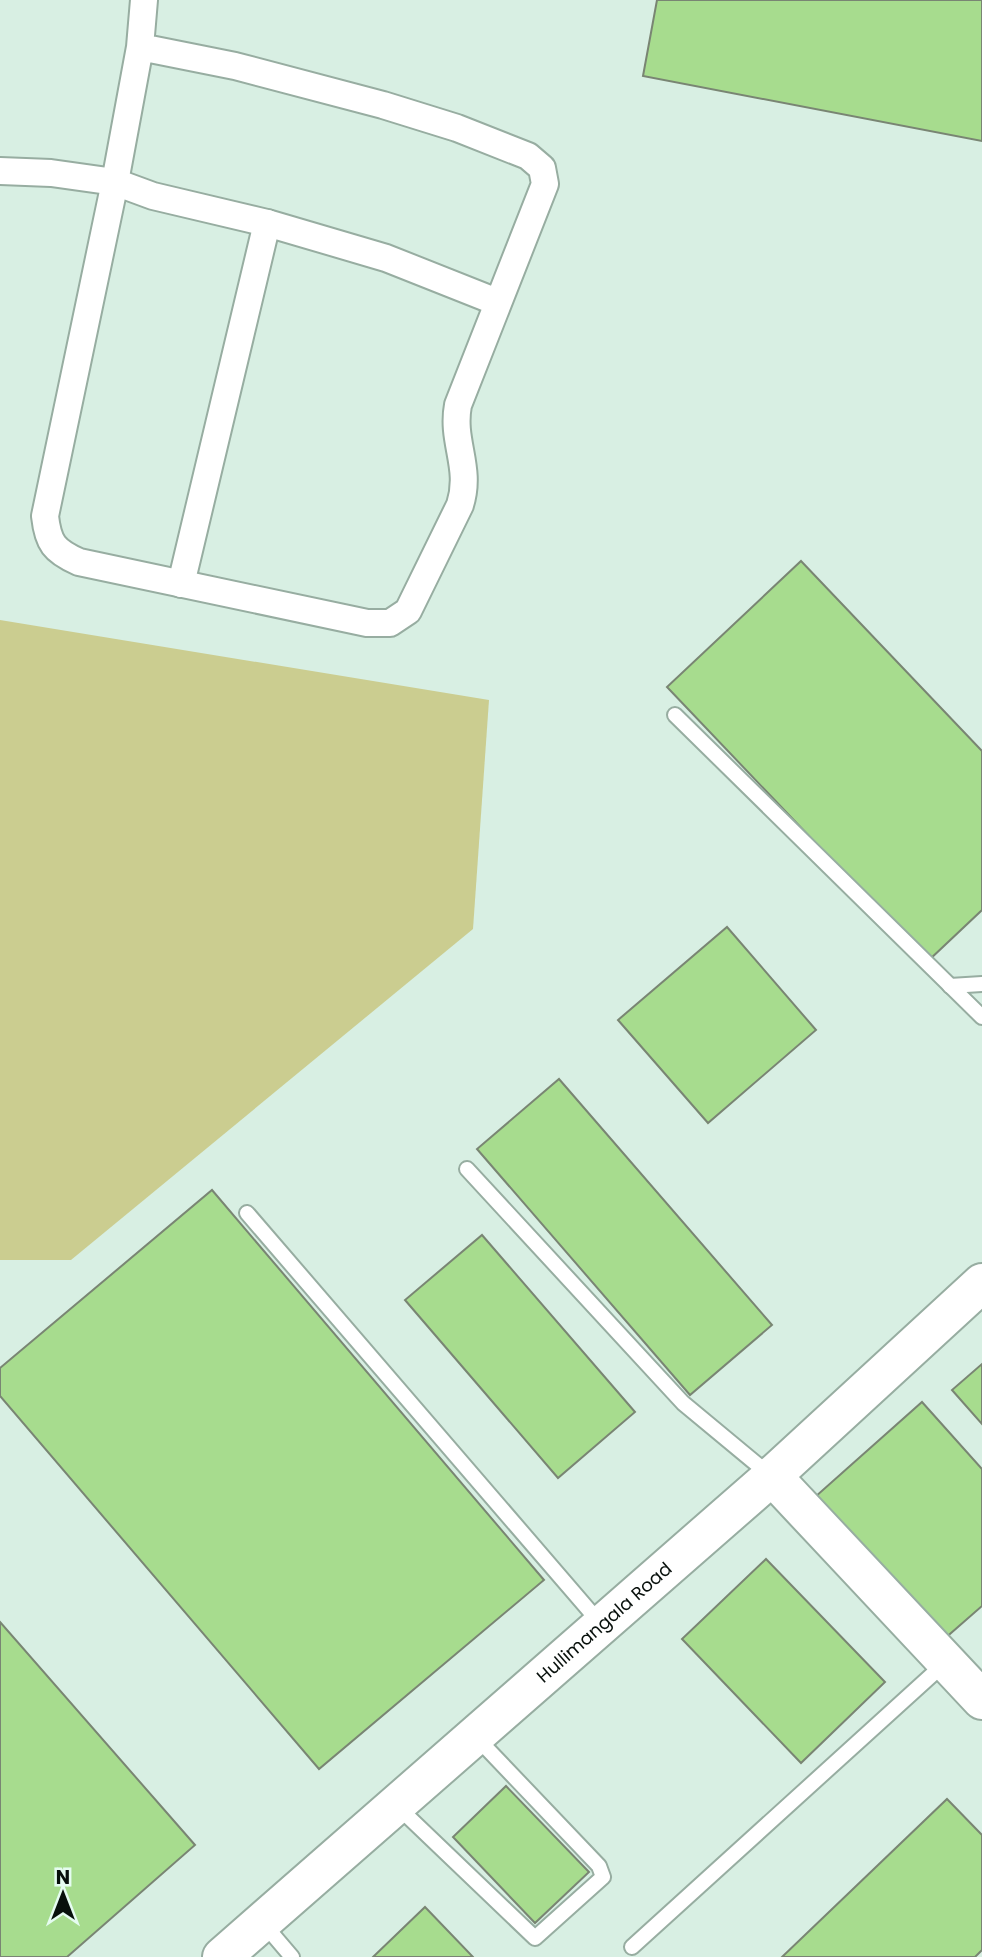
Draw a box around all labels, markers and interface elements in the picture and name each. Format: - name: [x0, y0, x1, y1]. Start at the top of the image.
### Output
- street label: Hullimangala Road: [531, 1556, 677, 1688]
- north arrow: [28, 1859, 98, 1929]
- text: N: [56, 1864, 70, 1891]

